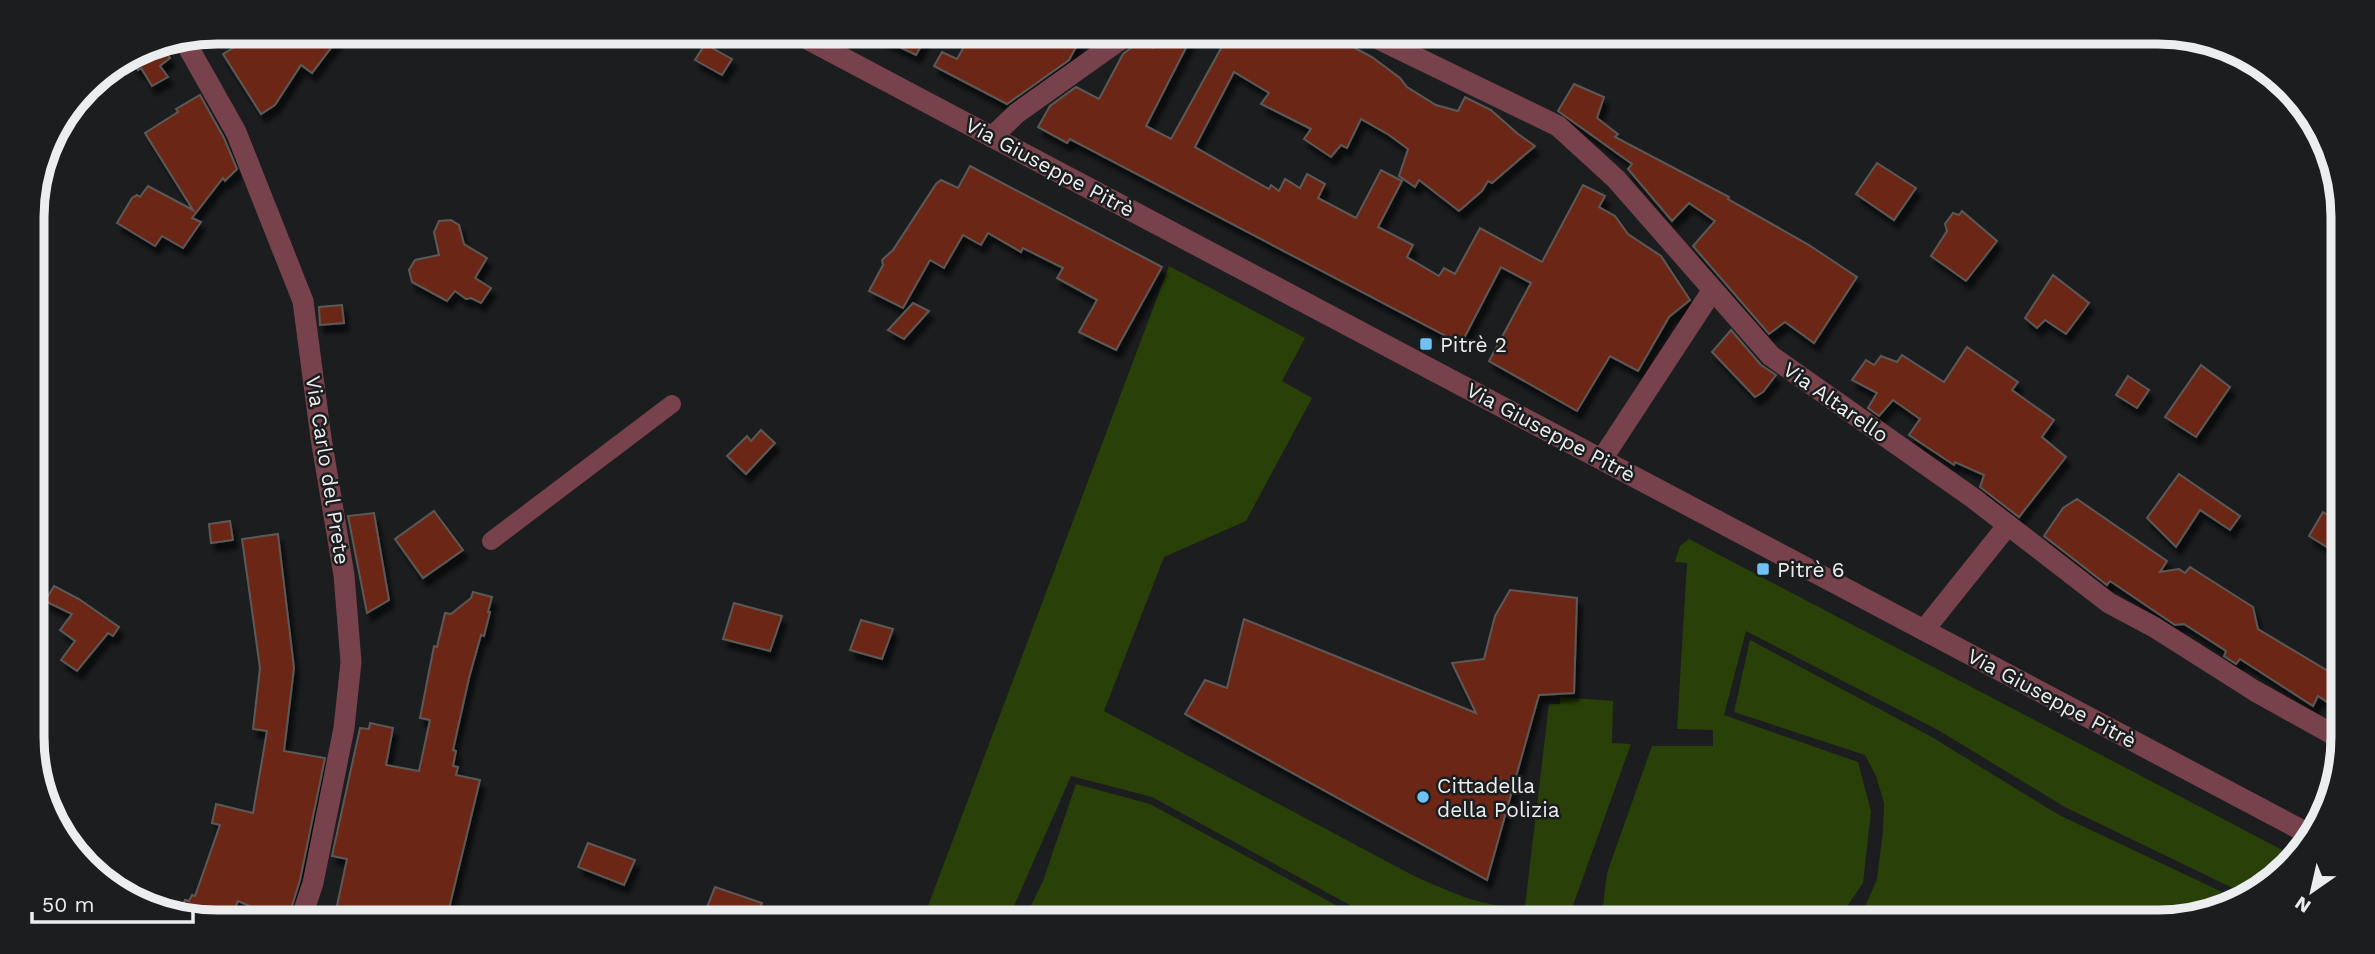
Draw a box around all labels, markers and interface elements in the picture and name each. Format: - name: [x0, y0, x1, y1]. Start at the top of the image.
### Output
- street label: Via Giuseppe Pitrè: [961, 112, 1139, 222]
- place label: Pitrè 2: [1440, 332, 1507, 357]
- marker: Pitrè 2: [1418, 336, 1434, 352]
- street label: Via Altarello: [1778, 356, 1894, 448]
- street label: Via Carlo del Prete: [301, 374, 355, 566]
- street label: Via Giuseppe Pitrè: [1462, 377, 1640, 487]
- place label: Pitrè 6: [1777, 557, 1844, 582]
- marker: Pitrè 6: [1755, 561, 1771, 577]
- street label: Via Giuseppe Pitrè: [1963, 643, 2141, 753]
- place label: Cittadella della Polizia: [1437, 773, 1560, 822]
- marker: Cittadella della Polizia: [1415, 789, 1431, 805]
- north arrow: [2277, 856, 2347, 926]
- scale bar: [32, 880, 192, 924]
- text: N: [2291, 891, 2315, 918]
- text: 50 m: [42, 892, 94, 917]

